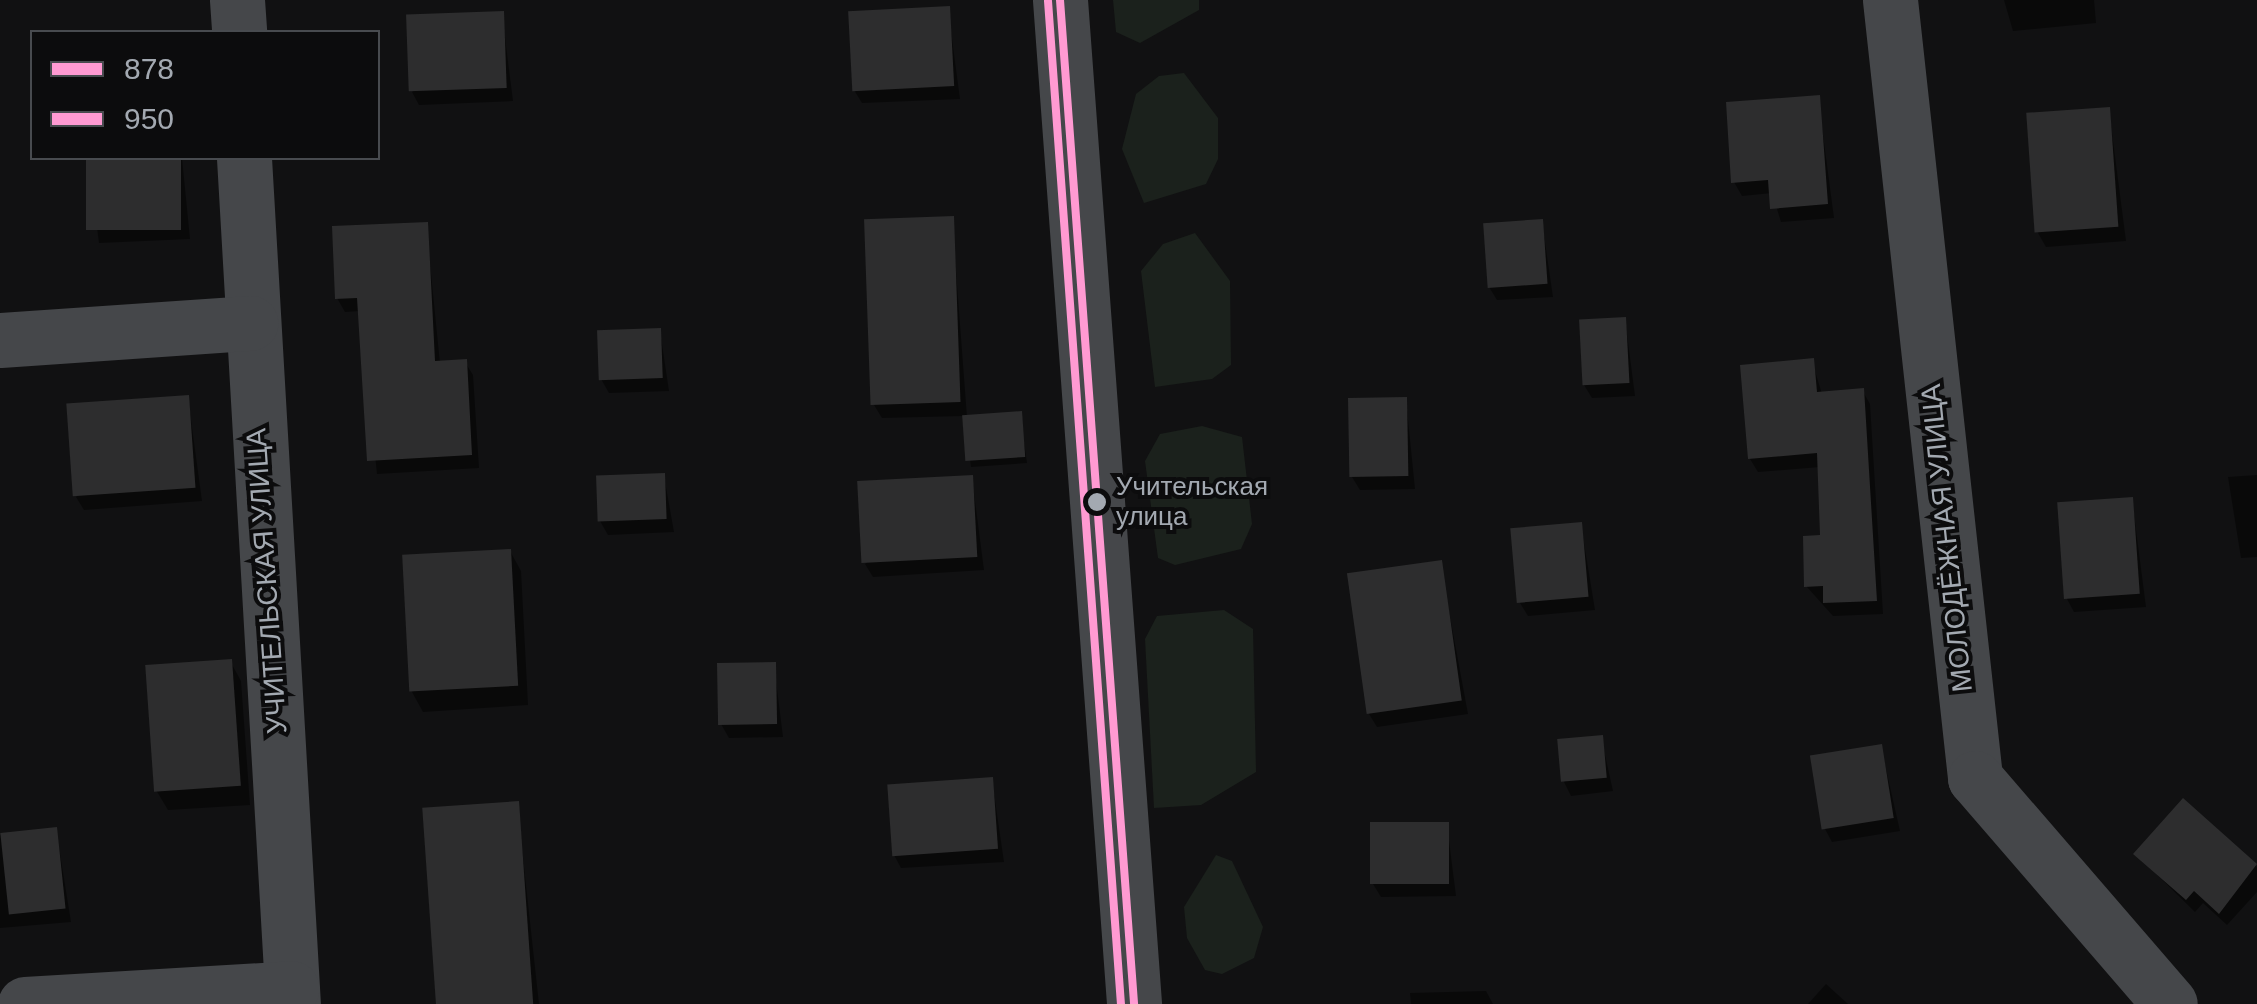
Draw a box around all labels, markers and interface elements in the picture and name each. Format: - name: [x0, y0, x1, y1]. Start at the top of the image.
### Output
- legend: [30, 30, 380, 160]
- text: 878: [124, 52, 174, 85]
- text: 950: [124, 102, 174, 135]
- street label: МОЛОДЁЖНАЯ УЛИЦА: [1914, 382, 1980, 694]
- street label: УЧИТЕЛЬСКАЯ УЛИЦА: [240, 427, 294, 735]
- place label: Учительская улица: [1116, 471, 1268, 532]
- marker: Учительская улица: [1087, 492, 1107, 512]

